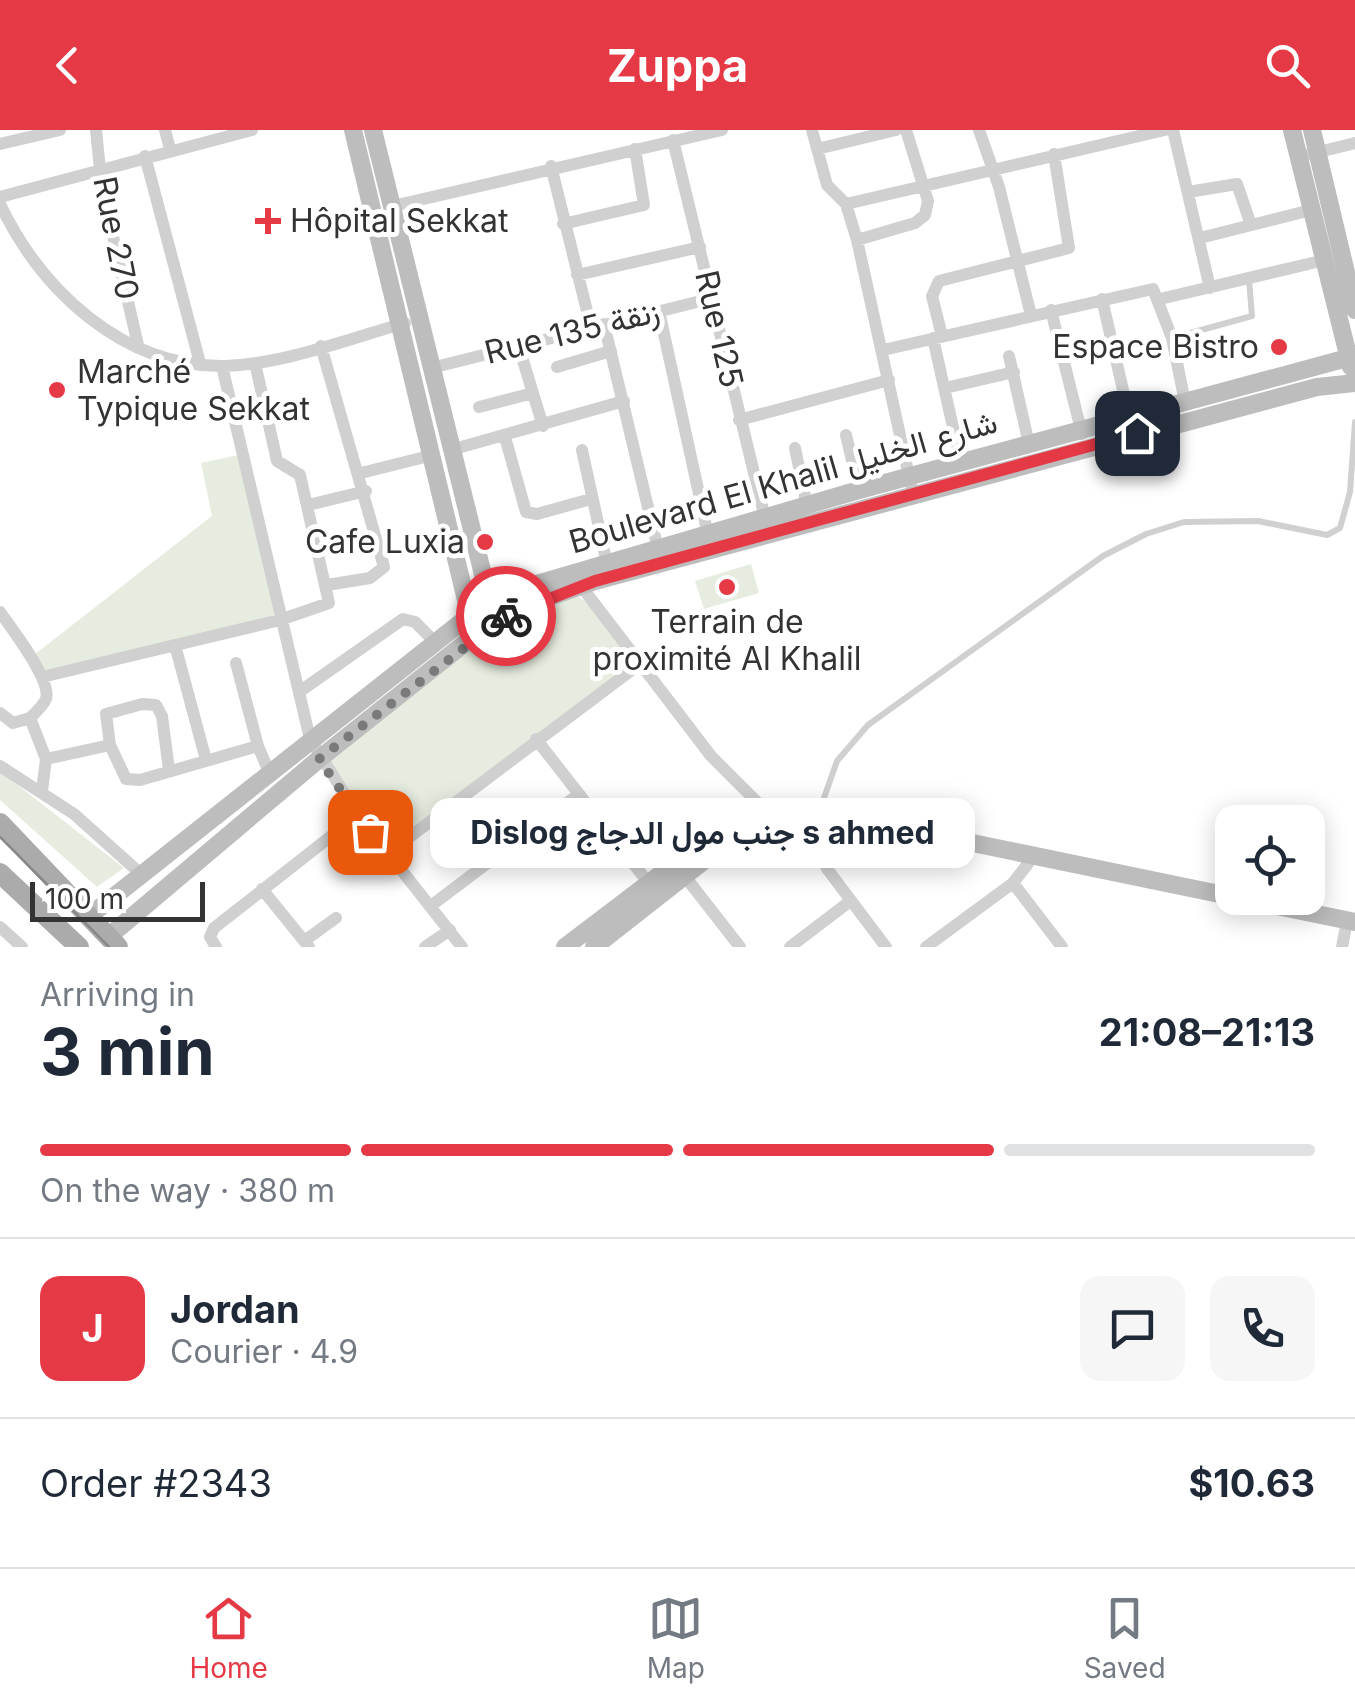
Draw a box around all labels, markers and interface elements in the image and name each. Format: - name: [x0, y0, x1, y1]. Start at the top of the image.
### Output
- icon: back: [40, 38, 95, 93]
- text: Zuppa: [607, 38, 748, 93]
- icon: search: [1260, 38, 1315, 93]
- street label: Rue 270: [85, 173, 148, 303]
- place label: Hôpital Sekkat: [290, 201, 508, 240]
- marker: Hôpital Sekkat: [255, 208, 281, 234]
- street label: Rue 125: [687, 266, 752, 391]
- street label: Rue 135 زنقة: [480, 291, 664, 373]
- place label: Espace Bistro: [1052, 327, 1259, 366]
- marker: Espace Bistro: [1268, 336, 1290, 358]
- place label: Marché Typique Sekkat: [77, 352, 310, 428]
- marker: Marché Typique Sekkat: [46, 379, 68, 401]
- pin: [1095, 391, 1180, 476]
- street label: Boulevard El Khalil شارع الخليل: [564, 402, 1002, 564]
- icon: home: [1110, 406, 1165, 461]
- place label: Cafe Luxia: [305, 522, 465, 561]
- marker: Cafe Luxia: [474, 531, 496, 553]
- courier: [456, 566, 556, 666]
- marker: Terrain de proximité Al Khalil: [716, 576, 738, 598]
- icon: bike: [479, 589, 534, 644]
- place label: Terrain de proximité Al Khalil: [593, 602, 861, 678]
- pin: [328, 790, 413, 875]
- callout: Dislog جنب مول الدجاج s ahmed: [430, 797, 975, 867]
- icon: bag: [343, 805, 398, 860]
- map controls: [1215, 805, 1325, 915]
- button: locate: [1215, 805, 1325, 915]
- text: Dislog جنب مول الدجاج s ahmed: [470, 813, 935, 852]
- scale bar: [30, 877, 205, 921]
- text: 100 m: [45, 882, 124, 916]
- text: Arriving in: [40, 975, 195, 1014]
- text: 21:08–21:13: [1099, 1009, 1315, 1055]
- text: 3 min: [40, 1012, 215, 1091]
- text: On the way · 380 m: [40, 1171, 335, 1210]
- button: chat: [1080, 1276, 1185, 1381]
- button: phone: [1210, 1276, 1315, 1381]
- text: Jordan: [170, 1286, 300, 1332]
- text: J: [81, 1305, 104, 1351]
- text: Courier · 4.9: [170, 1332, 358, 1371]
- text: Order #2343: [40, 1460, 272, 1506]
- text: $10.63: [1188, 1460, 1315, 1506]
- tab: Home: [189, 1591, 268, 1685]
- tab: Map: [647, 1591, 705, 1685]
- tab: Saved: [1084, 1591, 1166, 1685]

